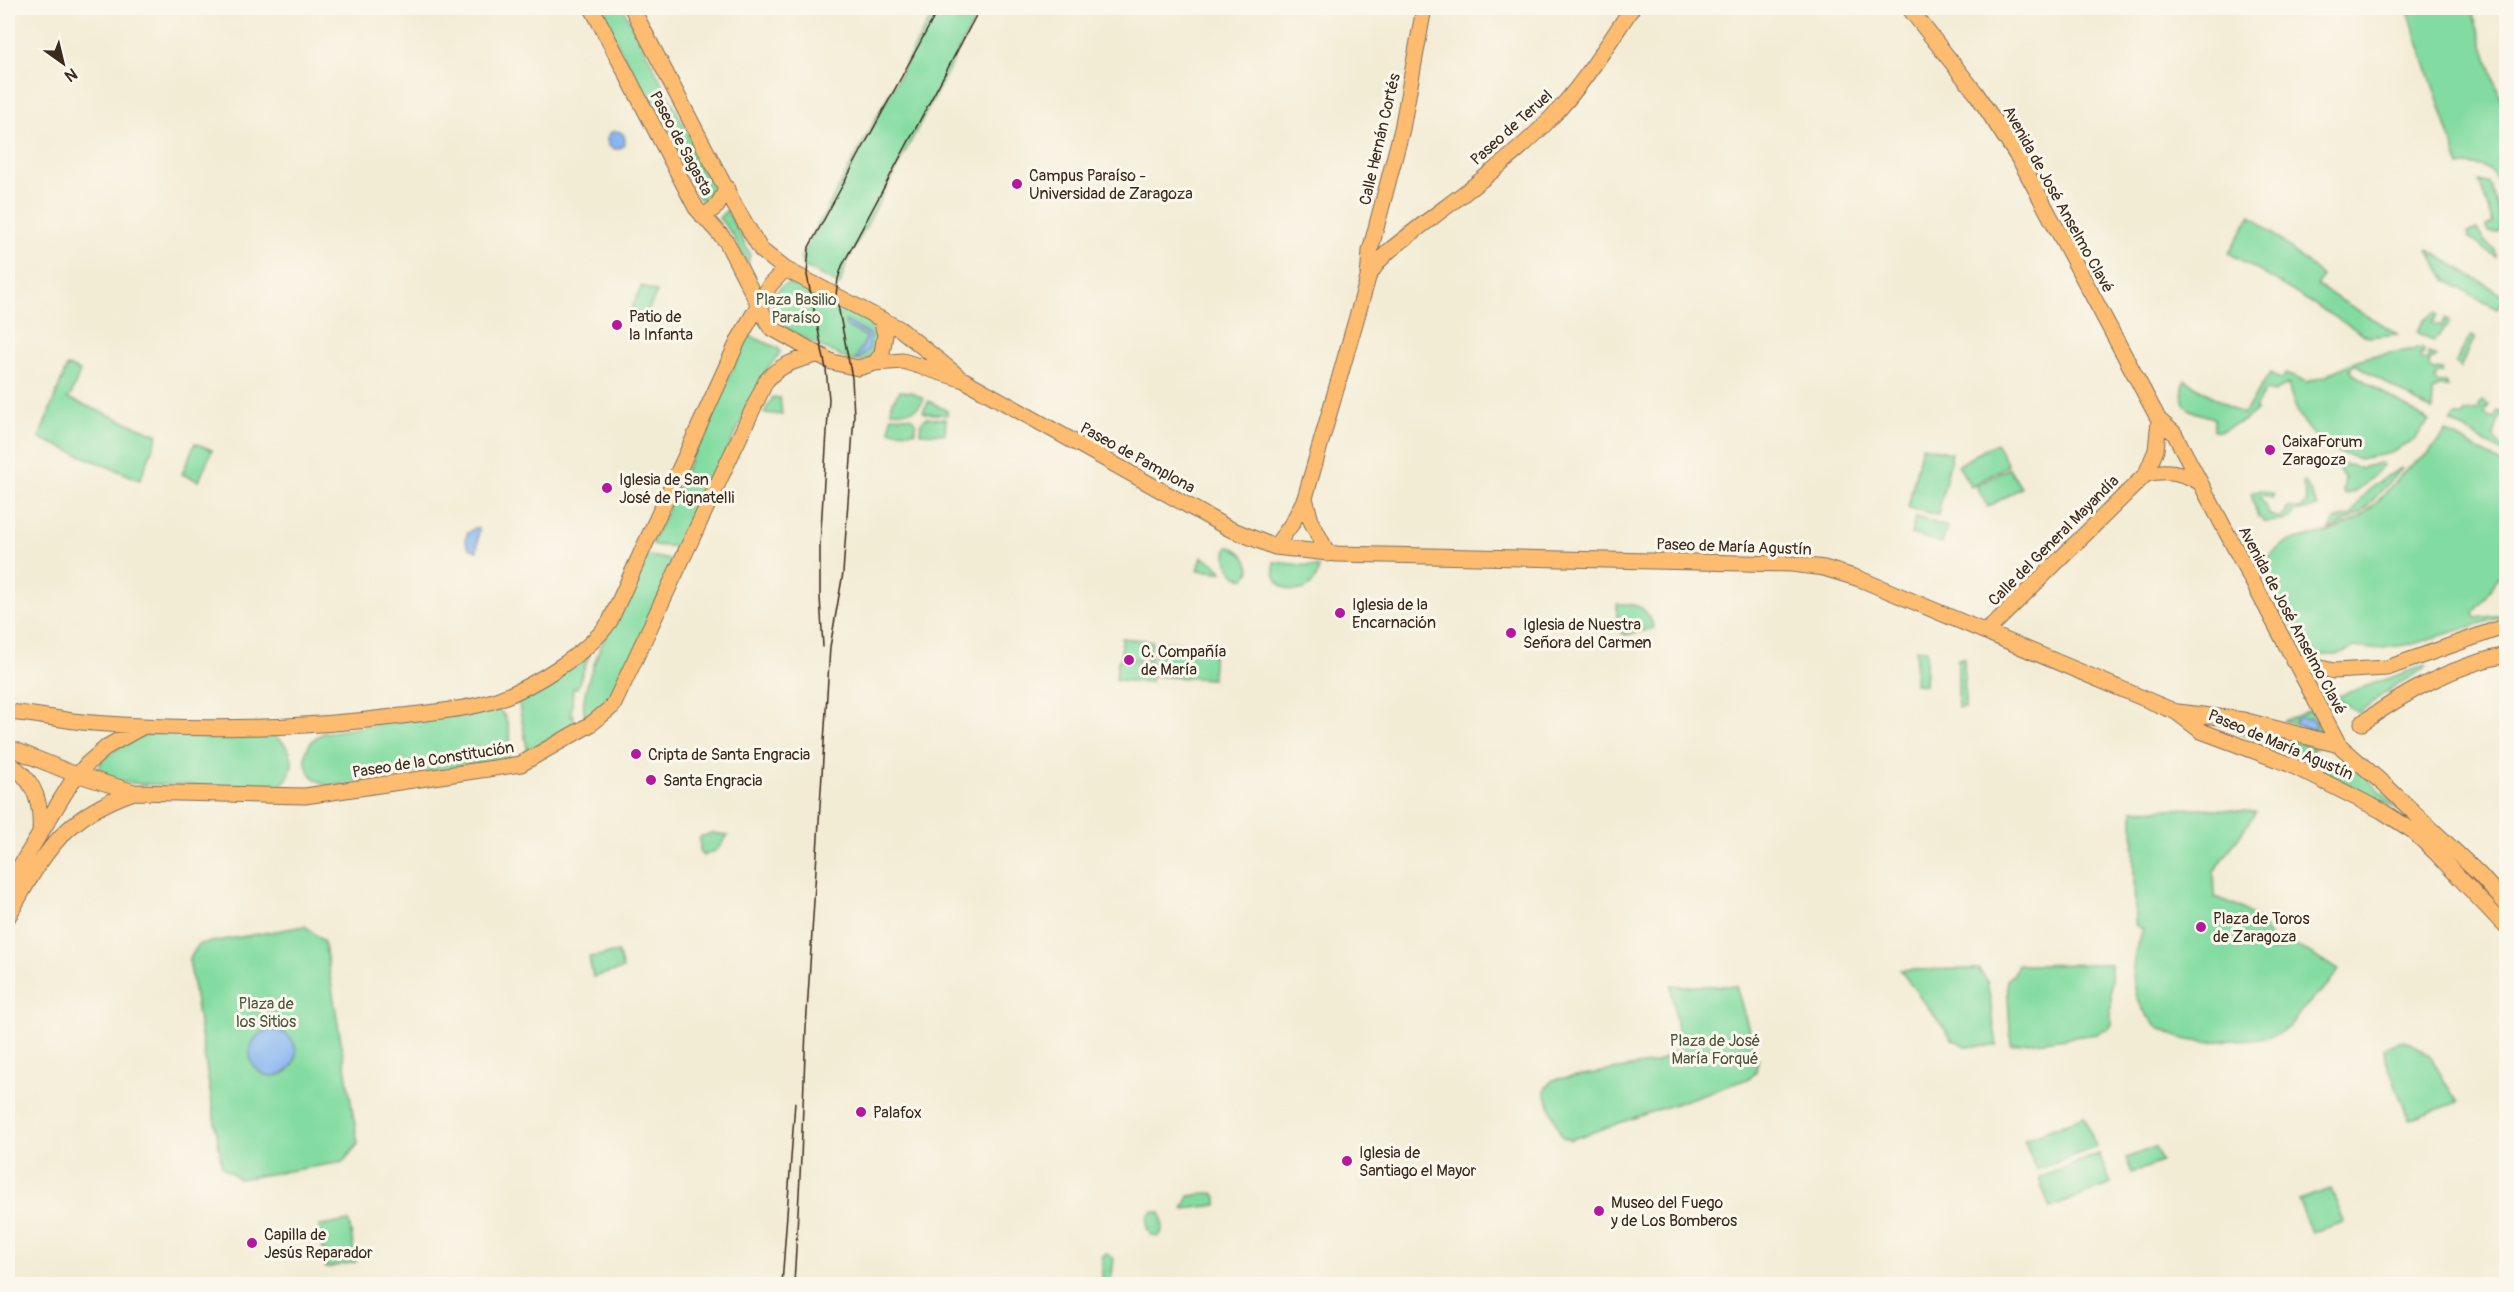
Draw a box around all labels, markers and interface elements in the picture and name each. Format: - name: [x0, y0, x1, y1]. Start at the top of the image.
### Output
- north arrow: [33, 33, 93, 93]
- text: N: [61, 63, 81, 86]
- street label: Calle Hernán Cortés: [1355, 71, 1405, 207]
- street label: Paseo de Teruel: [1467, 86, 1557, 170]
- street label: Paseo de Sagasta: [645, 88, 717, 199]
- street label: Avenida de José Anselmo Clavé: [1998, 103, 2118, 296]
- place label: Campus Paraíso - Universidad de Zaragoza: [1029, 166, 1193, 204]
- marker: Campus Paraíso - Universidad de Zaragoza: [1010, 177, 1024, 191]
- park label: Plaza Basilio Paraíso: [755, 290, 837, 328]
- place label: Patio de la Infanta: [629, 307, 693, 345]
- marker: Patio de la Infanta: [610, 318, 624, 332]
- street label: Paseo de Pamplona: [1077, 418, 1198, 498]
- place label: CaixaForum Zaragoza: [2282, 432, 2363, 470]
- marker: CaixaForum Zaragoza: [2263, 443, 2277, 457]
- place label: Iglesia de San José de Pignatelli: [619, 470, 734, 508]
- street label: Calle del General Mayandía: [1984, 471, 2123, 610]
- marker: Iglesia de San José de Pignatelli: [600, 481, 614, 495]
- street label: Avenida de José Anselmo Clavé: [2234, 523, 2350, 718]
- street label: Paseo de María Agustín: [1656, 534, 1812, 560]
- place label: Iglesia de la Encarnación: [1352, 595, 1436, 633]
- marker: Iglesia de la Encarnación: [1333, 606, 1347, 620]
- place label: Iglesia de Nuestra Señora del Carmen: [1523, 615, 1652, 653]
- marker: Iglesia de Nuestra Señora del Carmen: [1504, 626, 1518, 640]
- place label: C. Compañía de María: [1141, 642, 1226, 680]
- marker: C. Compañía de María: [1122, 653, 1136, 667]
- street label: Paseo de María Agustín: [2205, 705, 2356, 785]
- street label: Paseo de la Constitución: [351, 737, 516, 783]
- place label: Cripta de Santa Engracia: [648, 745, 810, 765]
- marker: Cripta de Santa Engracia: [629, 747, 643, 761]
- place label: Santa Engracia: [663, 771, 763, 791]
- marker: Santa Engracia: [644, 773, 658, 787]
- place label: Plaza de Toros de Zaragoza: [2213, 909, 2310, 947]
- marker: Plaza de Toros de Zaragoza: [2194, 920, 2208, 934]
- park label: Plaza de los Sitios: [236, 994, 296, 1032]
- park label: Plaza de José María Forqué: [1670, 1031, 1760, 1069]
- place label: Palafox: [873, 1103, 922, 1123]
- marker: Palafox: [854, 1105, 868, 1119]
- place label: Iglesia de Santiago el Mayor: [1359, 1143, 1477, 1181]
- marker: Iglesia de Santiago el Mayor: [1340, 1154, 1354, 1168]
- place label: Museo del Fuego y de Los Bomberos: [1610, 1193, 1737, 1231]
- marker: Museo del Fuego y de Los Bomberos: [1592, 1204, 1606, 1218]
- place label: Capilla de Jesús Reparador: [264, 1225, 373, 1263]
- marker: Capilla de Jesús Reparador: [245, 1236, 259, 1250]

